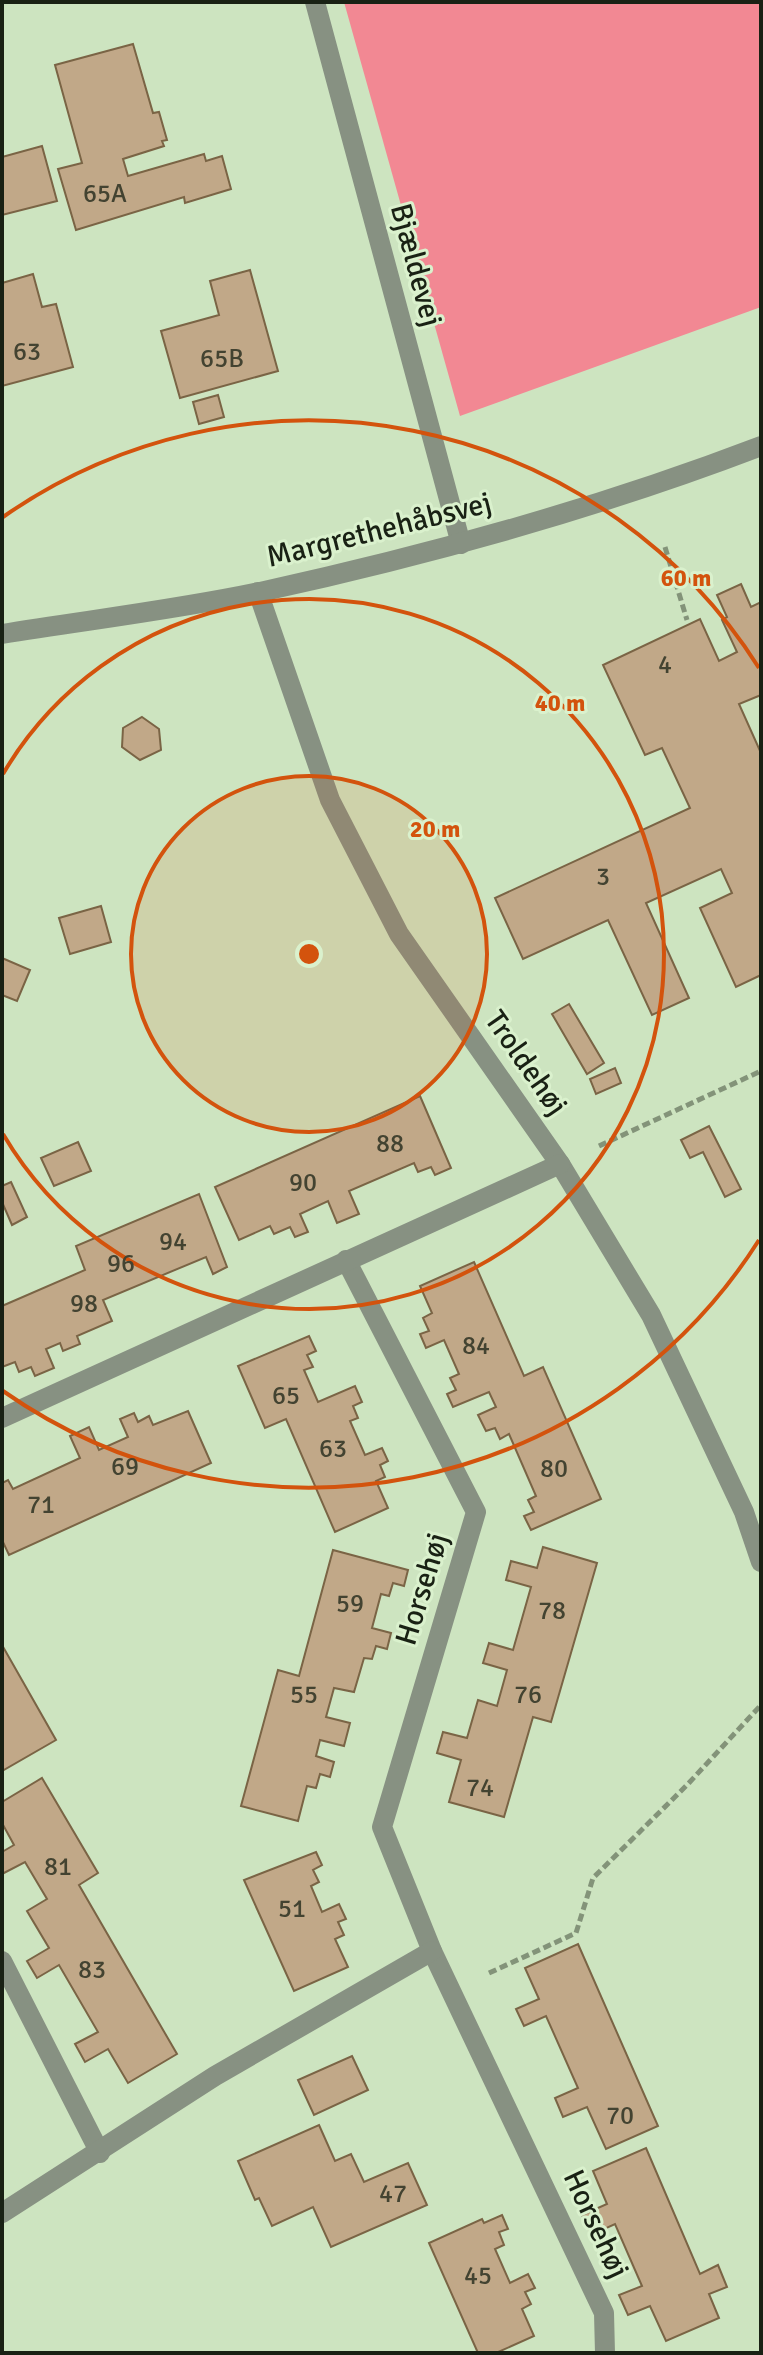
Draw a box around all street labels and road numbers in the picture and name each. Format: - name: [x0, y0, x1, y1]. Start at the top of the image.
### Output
- street label: Bjældevej: [382, 199, 450, 331]
- street label: Margrethehåbsvej: [263, 484, 495, 576]
- street label: Troldehøj: [477, 1004, 575, 1122]
- street label: Horsehøj: [387, 1528, 457, 1650]
- street label: Horsehøj: [555, 2164, 637, 2284]

